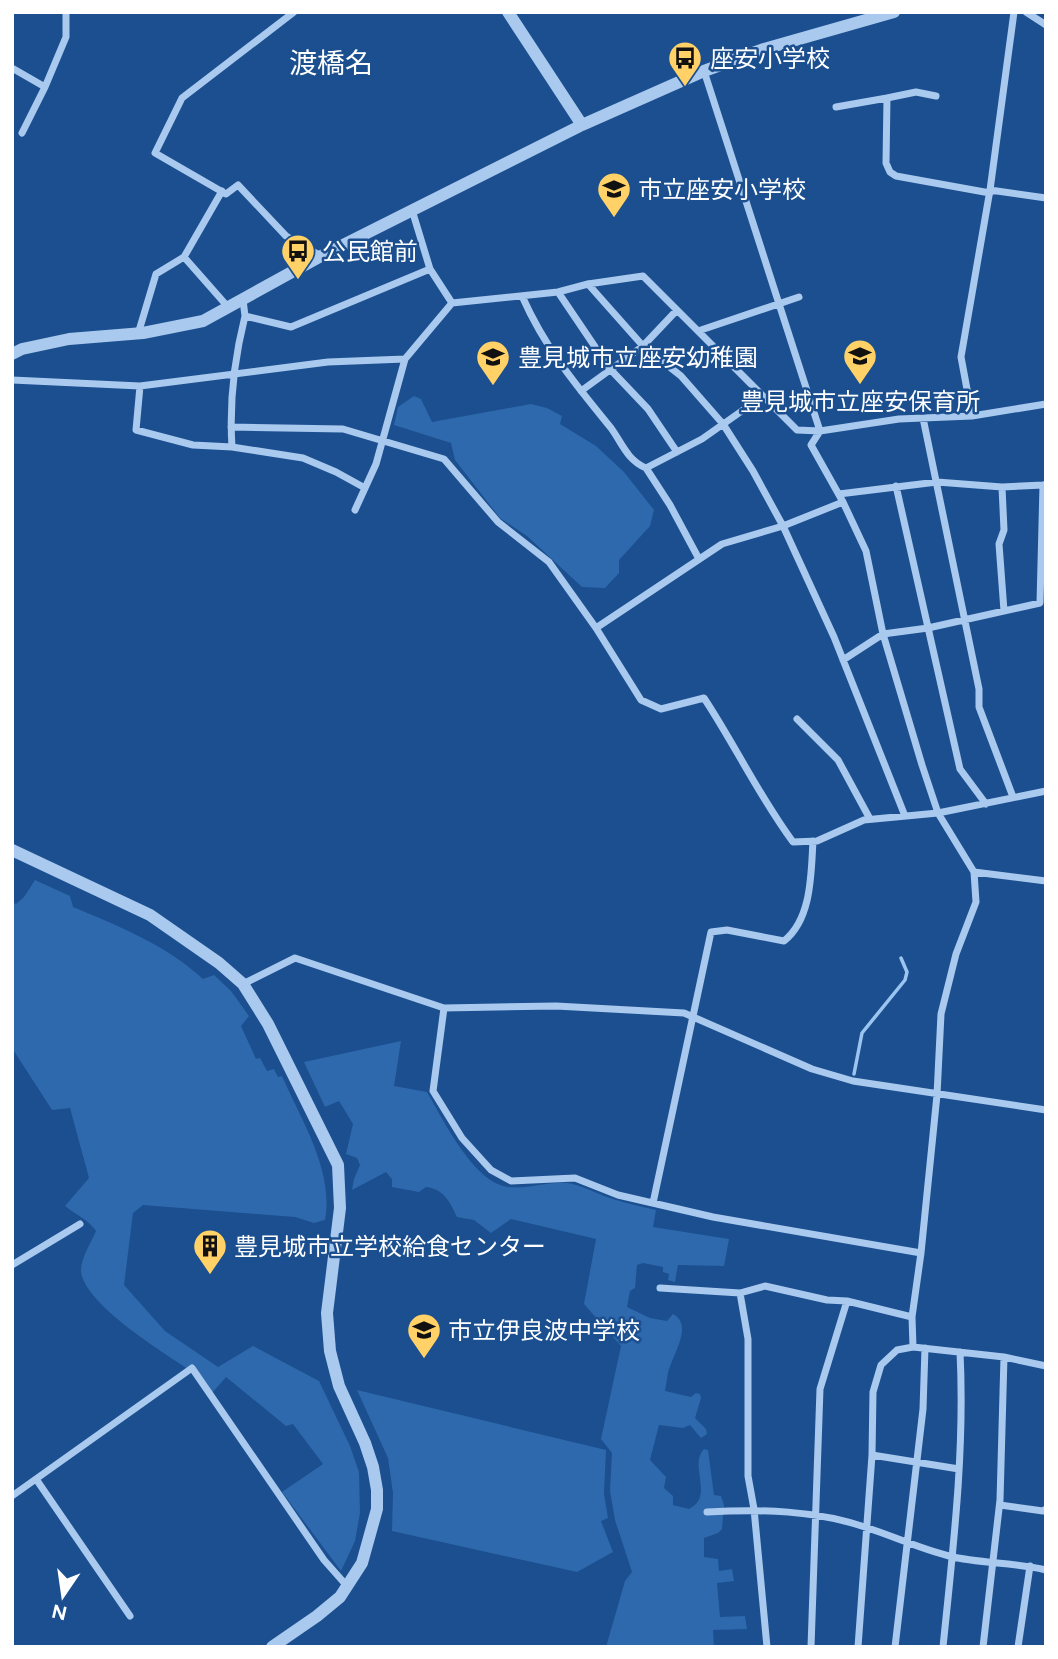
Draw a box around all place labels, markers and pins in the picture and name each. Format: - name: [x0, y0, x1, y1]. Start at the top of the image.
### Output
- bus stop icon: 座安小学校: [666, 39, 704, 88]
- place label: 座安小学校: [710, 44, 830, 73]
- school or university icon: 市立座安小学校: [595, 170, 633, 219]
- place label: 市立座安小学校: [638, 175, 806, 204]
- bus stop icon: 公民館前: [279, 232, 317, 281]
- place label: 公民館前: [322, 237, 418, 266]
- school or university icon: 豊見城市立座安保育所: [841, 337, 879, 386]
- school or university icon: 豊見城市立座安幼稚園: [474, 338, 512, 387]
- place label: 豊見城市立座安幼稚園: [518, 343, 758, 372]
- place label: 豊見城市立座安保育所: [740, 387, 980, 416]
- building icon: 豊見城市立学校給食センター: [191, 1227, 229, 1276]
- place label: 豊見城市立学校給食センター: [234, 1232, 546, 1261]
- school or university icon: 市立伊良波中学校: [405, 1311, 443, 1360]
- place label: 市立伊良波中学校: [448, 1316, 640, 1345]

